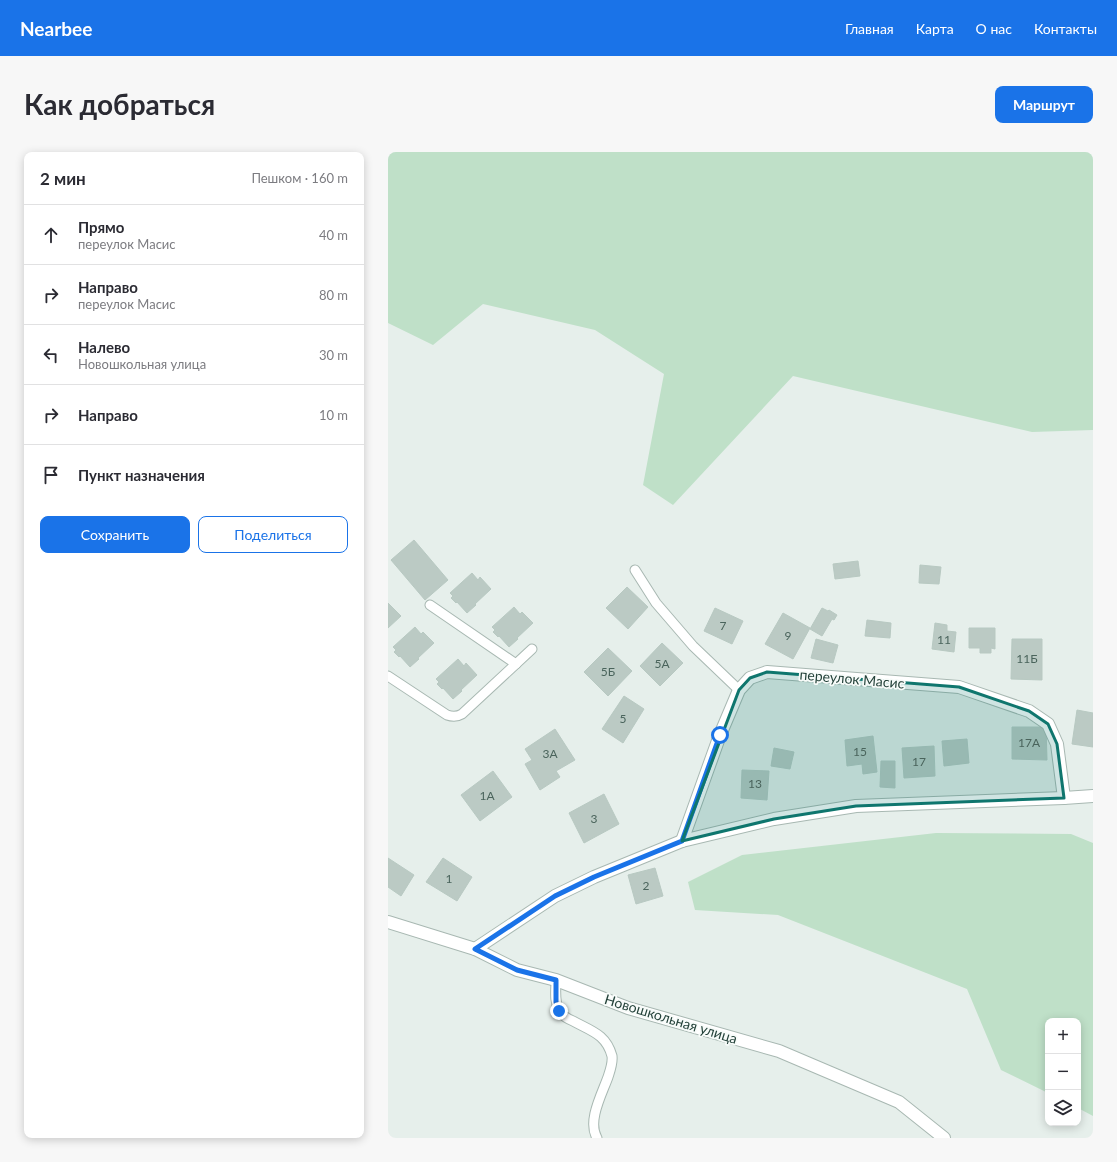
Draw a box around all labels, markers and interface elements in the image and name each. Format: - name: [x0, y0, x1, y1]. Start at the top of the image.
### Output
- text: Nearbee: [20, 17, 92, 40]
- text: Главная: [845, 20, 894, 37]
- text: Карта: [916, 20, 954, 37]
- text: О нас: [976, 20, 1012, 37]
- text: Контакты: [1034, 20, 1097, 37]
- button: Маршрут: [995, 86, 1093, 123]
- text: Как добраться: [24, 87, 215, 121]
- text: 2 мин: [40, 168, 86, 189]
- text: Пешком · 160 m: [251, 170, 348, 186]
- text: Прямо: [78, 218, 124, 236]
- icon: ahead: [40, 224, 62, 246]
- text: 40 m: [319, 227, 348, 243]
- text: переулок Масис: [78, 236, 176, 252]
- text: Направо: [78, 278, 138, 296]
- icon: right: [40, 284, 62, 306]
- text: 80 m: [319, 287, 348, 303]
- text: переулок Масис: [78, 296, 176, 312]
- text: Налево: [78, 338, 130, 356]
- icon: left: [40, 344, 62, 366]
- text: 30 m: [319, 347, 348, 363]
- text: Новошкольная улица: [78, 356, 206, 372]
- icon: right: [40, 404, 62, 426]
- text: Направо: [78, 406, 138, 424]
- text: 10 m: [319, 407, 348, 423]
- icon: arrive: [40, 464, 62, 486]
- text: Пункт назначения: [78, 466, 205, 484]
- button: Сохранить: [40, 516, 190, 553]
- button: Поделиться: [198, 516, 348, 553]
- house number: 7: [720, 618, 727, 633]
- house number: 9: [785, 628, 792, 643]
- house number: 11: [937, 632, 951, 647]
- house number: 11Б: [1016, 651, 1038, 666]
- house number: 5А: [654, 656, 670, 671]
- house number: 5Б: [601, 664, 615, 679]
- street label: переулок Масис: [799, 665, 905, 692]
- house number: 5: [620, 711, 627, 726]
- route start: [711, 726, 729, 744]
- house number: 17А: [1018, 735, 1041, 750]
- house number: 15: [853, 744, 867, 759]
- house number: 3А: [542, 746, 558, 761]
- house number: 17: [912, 754, 926, 769]
- house number: 13: [748, 776, 762, 791]
- house number: 1А: [479, 788, 495, 803]
- house number: 3: [591, 811, 598, 826]
- house number: 1: [446, 871, 453, 886]
- house number: 2: [643, 878, 650, 893]
- street label: Новошкольная улица: [603, 990, 740, 1047]
- route end: [550, 1002, 568, 1020]
- map controls: [1045, 1018, 1081, 1126]
- button: +: [1045, 1018, 1081, 1054]
- button: −: [1045, 1054, 1081, 1090]
- button: layers: [1045, 1090, 1081, 1126]

